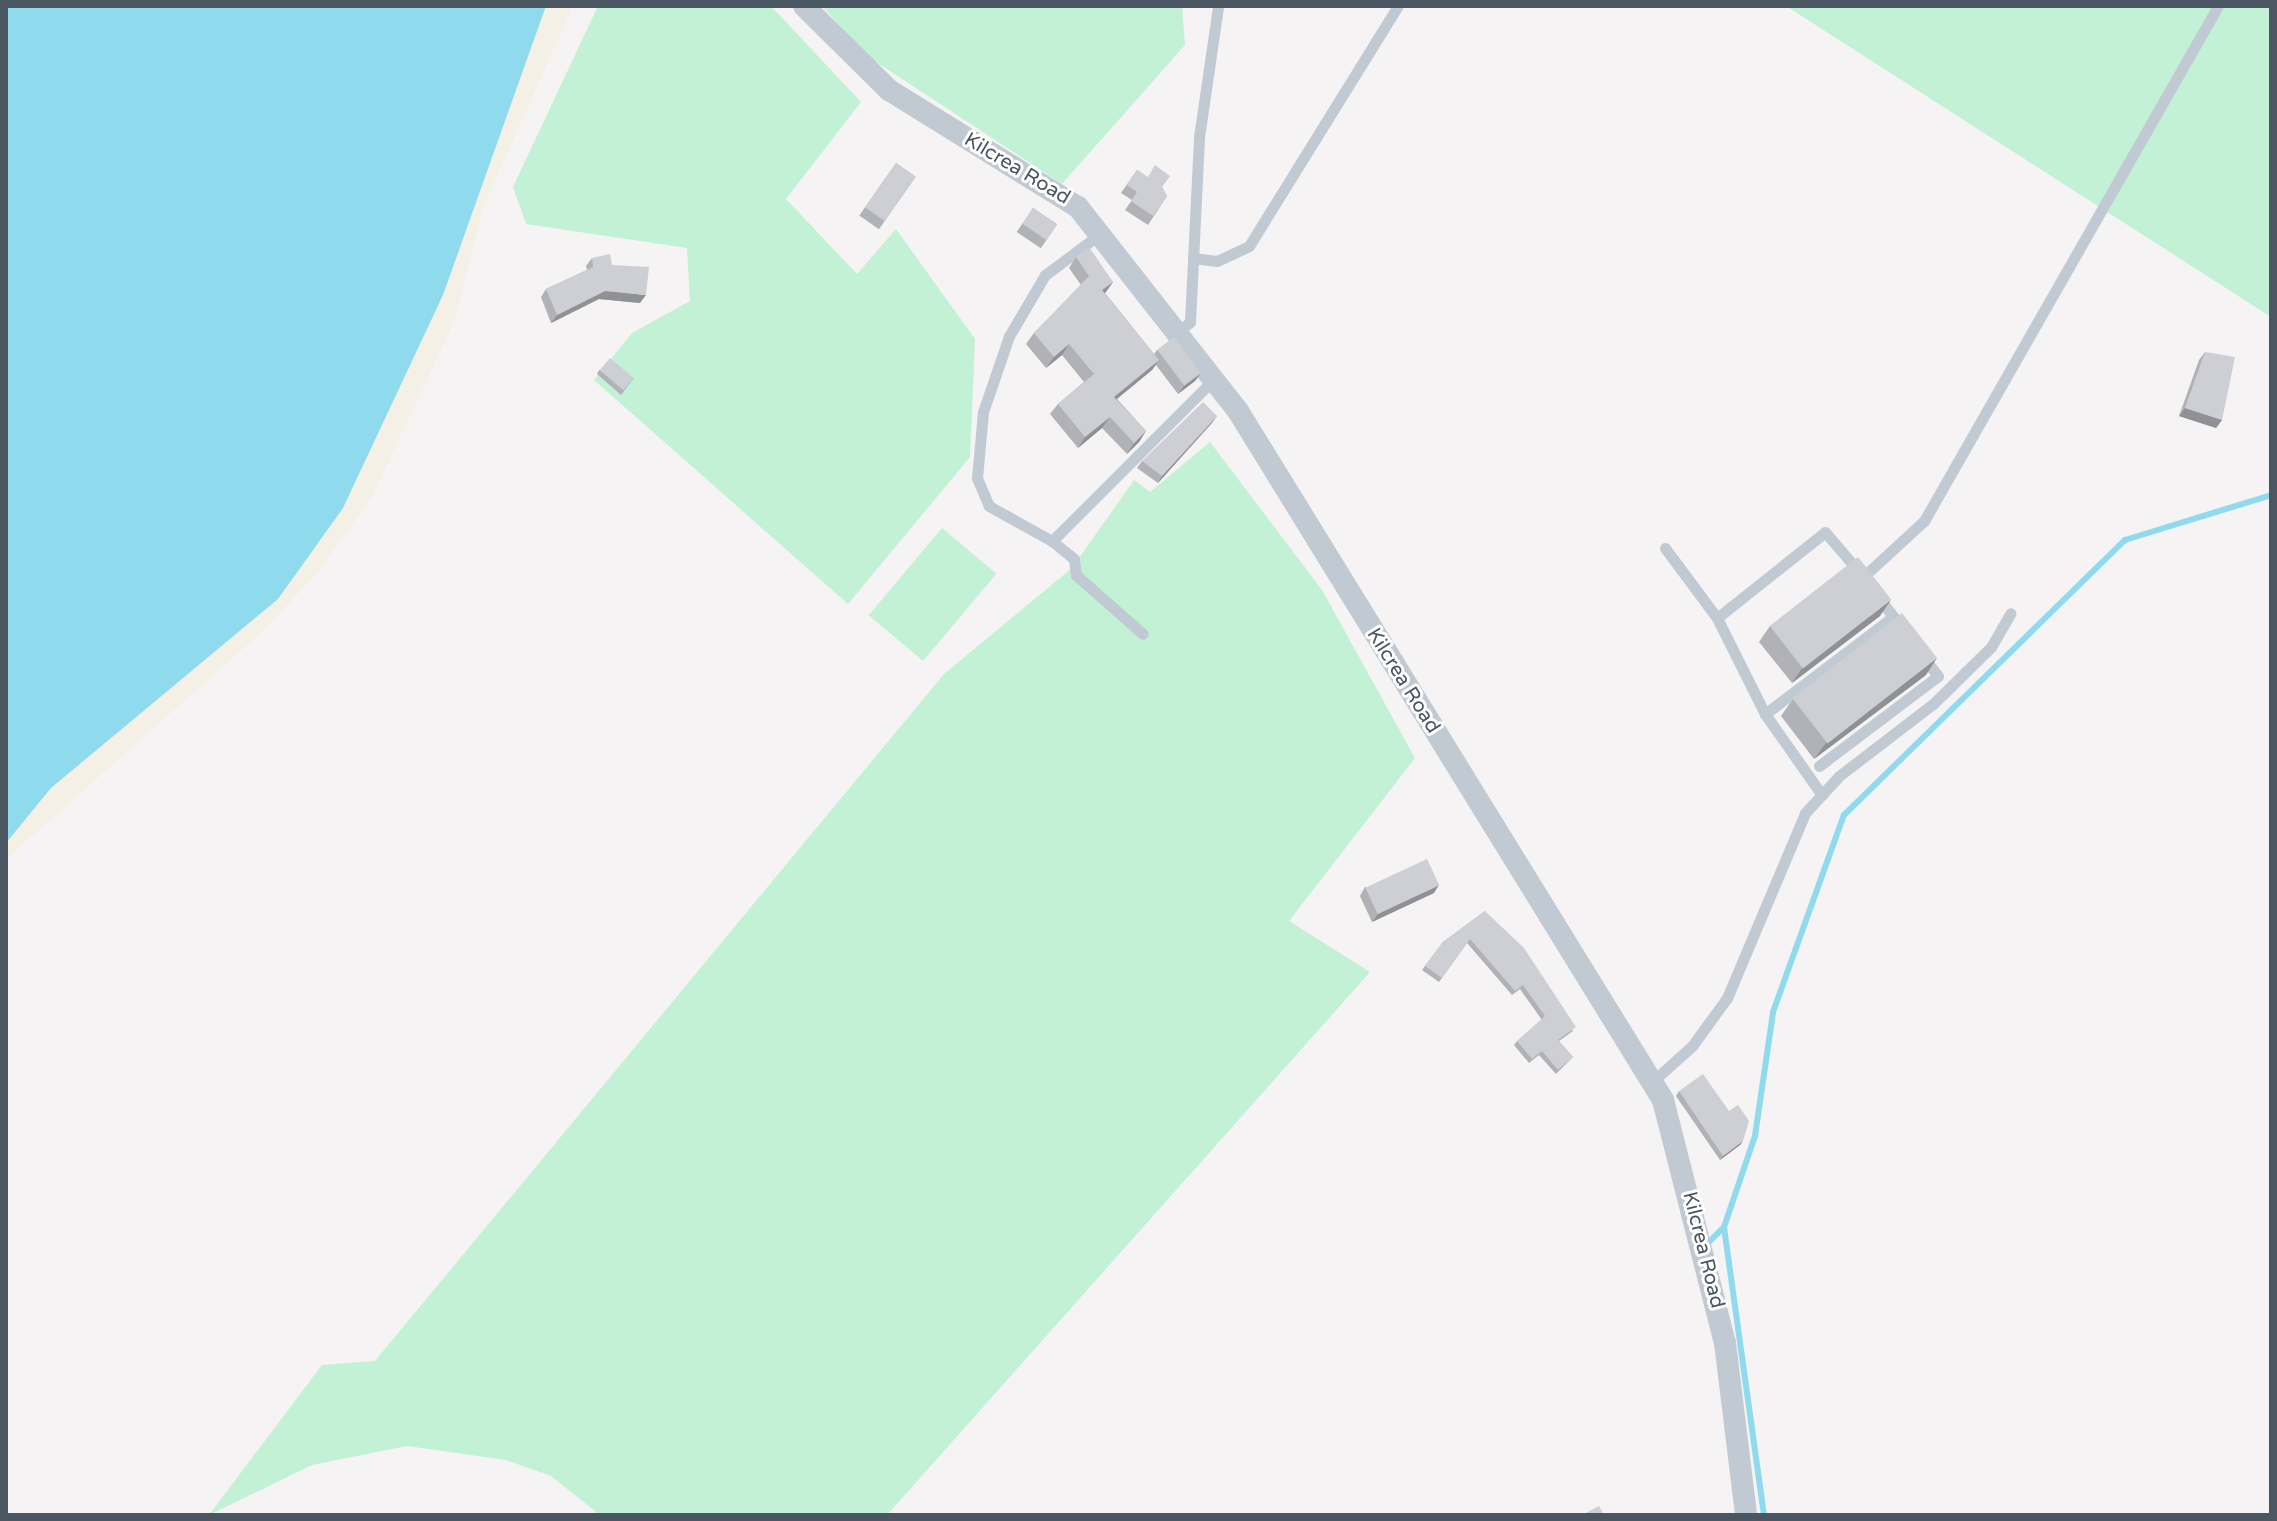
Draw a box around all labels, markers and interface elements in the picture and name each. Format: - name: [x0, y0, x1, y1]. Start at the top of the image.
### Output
- street label: Kilcrea Road: [960, 128, 1074, 210]
- street label: Kilcrea Road: [1361, 624, 1445, 738]
- street label: Kilcrea Road: [1677, 1189, 1729, 1311]

